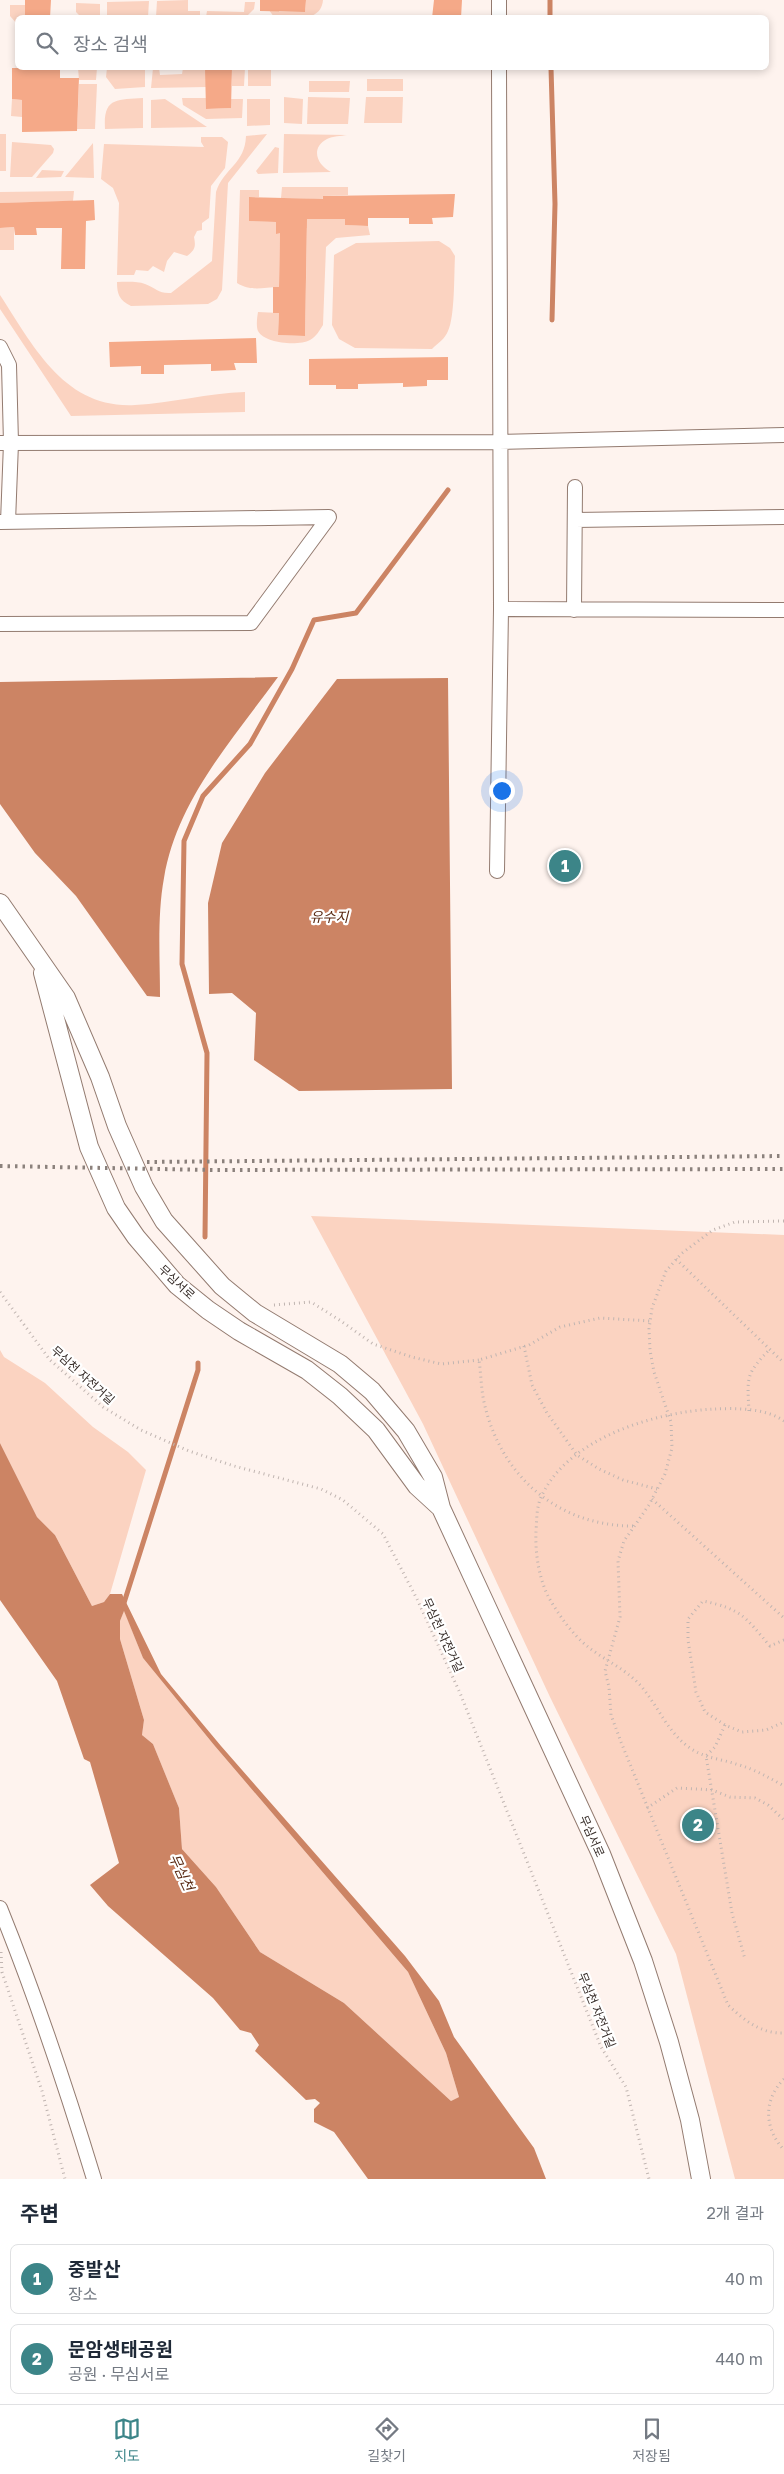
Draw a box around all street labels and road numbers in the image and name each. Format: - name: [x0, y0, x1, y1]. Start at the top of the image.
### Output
- street label: 무심서로: [156, 1261, 198, 1303]
- street label: 무심천 자전거길: [48, 1343, 118, 1407]
- street label: 무심천 자전거길: [419, 1595, 467, 1675]
- street label: 무심서로: [576, 1813, 608, 1859]
- street label: 무심천 자전거길: [575, 1970, 619, 2050]

